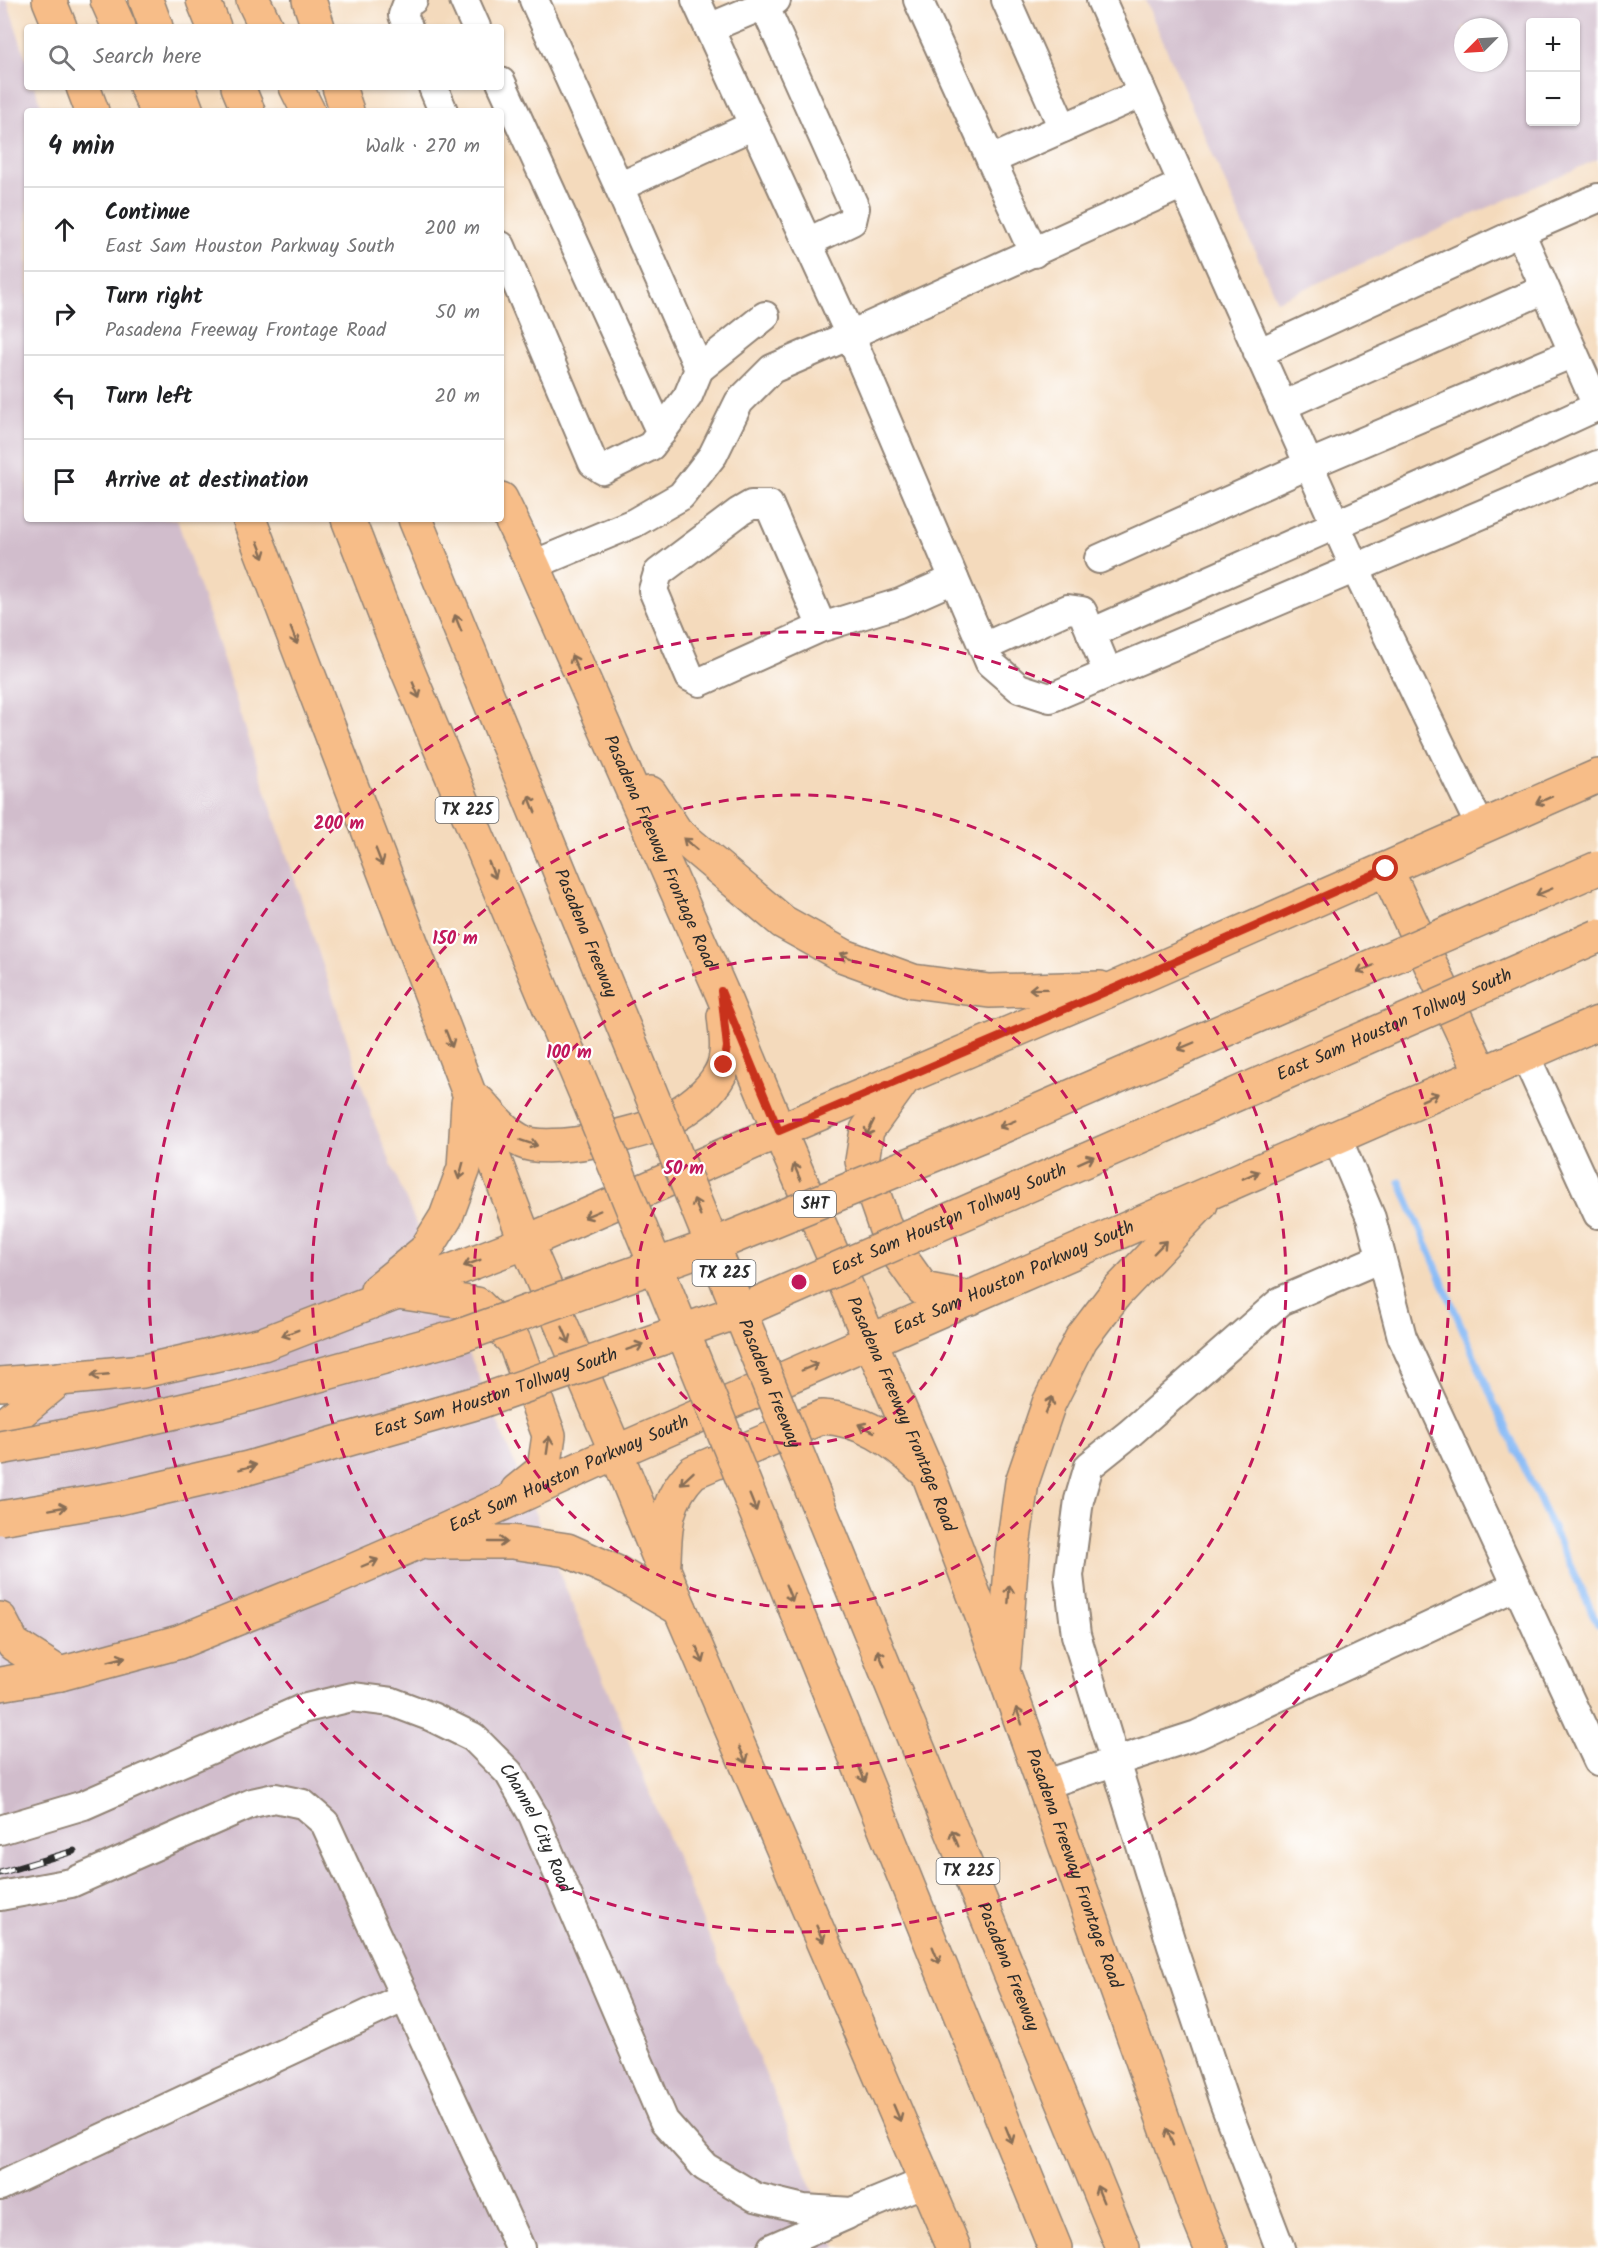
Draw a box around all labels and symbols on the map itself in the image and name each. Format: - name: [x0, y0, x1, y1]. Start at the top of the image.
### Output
- north arrow: [1454, 18, 1508, 72]
- one-way arrow: [256, 540, 267, 559]
- one-way arrow: [452, 615, 463, 633]
- one-way arrow: [289, 626, 300, 645]
- one-way arrow: [569, 654, 580, 672]
- one-way arrow: [411, 681, 422, 699]
- street label: Pasadena Freeway Frontage Road: [595, 730, 724, 975]
- one-way arrow: [1536, 794, 1554, 806]
- one-way arrow: [526, 795, 537, 814]
- road number: TX 225: [436, 797, 498, 823]
- text: 200 m: [314, 810, 365, 839]
- one-way arrow: [682, 837, 698, 850]
- one-way arrow: [374, 848, 385, 866]
- route start: [1372, 855, 1398, 881]
- one-way arrow: [487, 860, 498, 879]
- street label: Pasadena Freeway: [546, 864, 625, 1003]
- one-way arrow: [1536, 886, 1554, 898]
- text: 150 m: [432, 925, 478, 954]
- one-way arrow: [839, 950, 857, 962]
- street label: East Sam Houston Tollway South: [1272, 961, 1517, 1089]
- one-way arrow: [1357, 964, 1375, 975]
- one-way arrow: [1028, 984, 1048, 995]
- one-way arrow: [444, 1030, 455, 1048]
- text: 100 m: [546, 1039, 592, 1068]
- one-way arrow: [1178, 1041, 1196, 1053]
- route end: [710, 1051, 736, 1077]
- one-way arrow: [1420, 1091, 1438, 1102]
- one-way arrow: [864, 1119, 876, 1137]
- one-way arrow: [999, 1119, 1017, 1130]
- one-way arrow: [519, 1138, 538, 1149]
- one-way arrow: [1077, 1154, 1095, 1165]
- text: 50 m: [663, 1155, 704, 1184]
- street label: East Sam Houston Tollway South: [827, 1155, 1072, 1284]
- one-way arrow: [455, 1161, 467, 1180]
- one-way arrow: [791, 1164, 802, 1182]
- one-way arrow: [1241, 1169, 1260, 1180]
- road number: SHT: [794, 1191, 836, 1217]
- one-way arrow: [691, 1198, 702, 1217]
- one-way arrow: [583, 1209, 601, 1220]
- street label: East Sam Houston Parkway South: [889, 1213, 1139, 1344]
- one-way arrow: [1153, 1239, 1167, 1254]
- one-way arrow: [463, 1258, 482, 1269]
- road number: TX 225: [692, 1260, 756, 1286]
- centre of rings: [789, 1272, 809, 1292]
- street label: Pasadena Freeway Frontage Road: [838, 1292, 964, 1537]
- street label: Pasadena Freeway: [729, 1315, 808, 1453]
- one-way arrow: [561, 1325, 572, 1343]
- one-way arrow: [281, 1329, 300, 1340]
- street label: East Sam Houston Tollway South: [370, 1340, 622, 1446]
- one-way arrow: [625, 1341, 644, 1352]
- one-way arrow: [801, 1361, 819, 1373]
- one-way arrow: [91, 1370, 111, 1381]
- one-way arrow: [1044, 1396, 1055, 1415]
- street label: East Sam Houston Parkway South: [444, 1407, 694, 1541]
- one-way arrow: [858, 1422, 876, 1433]
- one-way arrow: [542, 1435, 553, 1455]
- one-way arrow: [238, 1461, 257, 1473]
- one-way arrow: [680, 1471, 695, 1485]
- one-way arrow: [748, 1494, 759, 1512]
- one-way arrow: [47, 1503, 67, 1514]
- one-way arrow: [488, 1536, 508, 1548]
- one-way arrow: [360, 1557, 378, 1569]
- one-way arrow: [784, 1584, 795, 1602]
- one-way arrow: [1004, 1585, 1015, 1605]
- one-way arrow: [695, 1645, 706, 1664]
- one-way arrow: [875, 1649, 886, 1668]
- one-way arrow: [107, 1652, 126, 1664]
- one-way arrow: [1012, 1707, 1023, 1726]
- street label: Pasadena Freeway Frontage Road: [1017, 1744, 1130, 1994]
- one-way arrow: [738, 1745, 749, 1763]
- street label: Channel City Road: [492, 1756, 580, 1899]
- one-way arrow: [858, 1764, 869, 1783]
- one-way arrow: [949, 1830, 960, 1848]
- road number: TX 225: [936, 1858, 1000, 1884]
- street label: Pasadena Freeway: [968, 1898, 1047, 2036]
- one-way arrow: [815, 1924, 826, 1943]
- one-way arrow: [931, 1945, 942, 1964]
- one-way arrow: [892, 2103, 903, 2122]
- one-way arrow: [1004, 2126, 1015, 2144]
- one-way arrow: [1163, 2128, 1174, 2147]
- one-way arrow: [1094, 2185, 1105, 2204]

